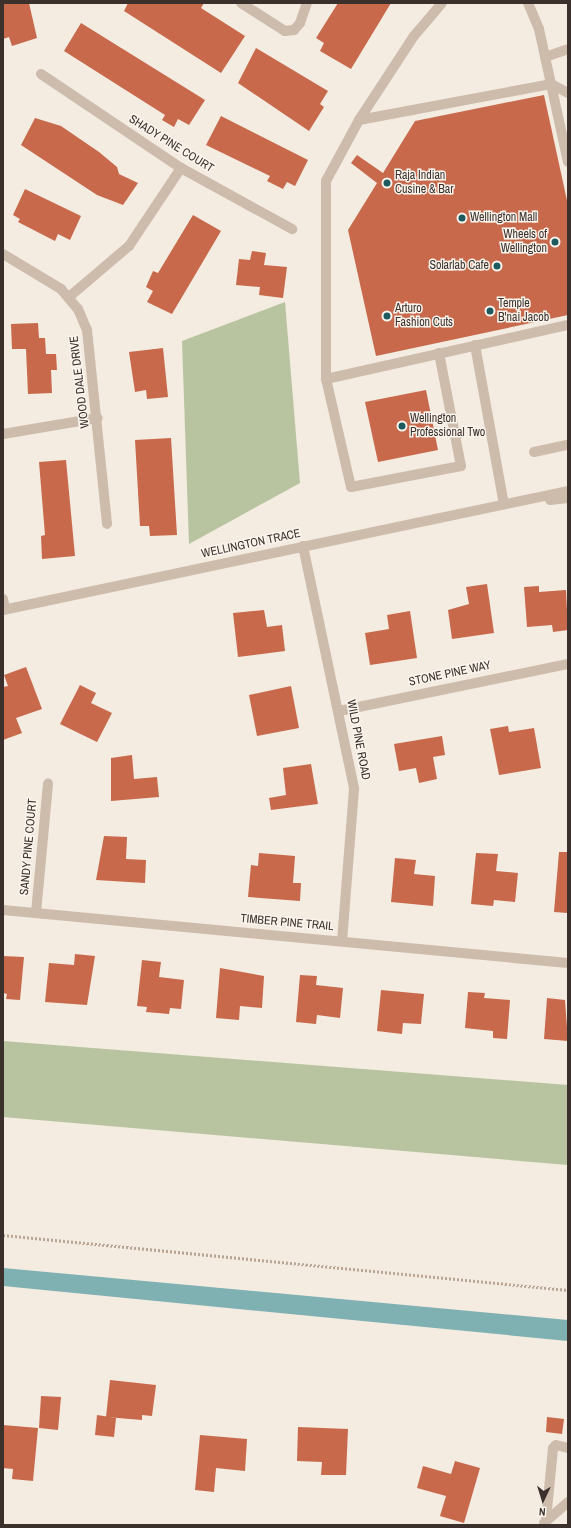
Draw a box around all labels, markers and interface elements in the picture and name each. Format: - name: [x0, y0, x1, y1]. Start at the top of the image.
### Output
- street label: SHADY PINE COURT: [126, 112, 216, 176]
- place label: Raja Indian Cusine & Bar: [395, 169, 454, 197]
- marker: Raja Indian Cusine & Bar: [382, 178, 392, 188]
- place label: Wellington Mall: [470, 211, 537, 225]
- marker: Wellington Mall: [457, 213, 467, 223]
- place label: Wheels of Wellington: [501, 228, 547, 256]
- marker: Wheels of Wellington: [550, 237, 560, 247]
- place label: Solarlab Cafe: [429, 259, 489, 273]
- marker: Solarlab Cafe: [492, 261, 502, 271]
- place label: Temple B'nai Jacob: [498, 297, 549, 325]
- place label: Arturo Fashion Cuts: [395, 302, 453, 330]
- marker: Temple B'nai Jacob: [485, 306, 495, 316]
- marker: Arturo Fashion Cuts: [382, 311, 392, 321]
- street label: WOOD DALE DRIVE: [67, 335, 93, 429]
- place label: Wellington Professional Two: [410, 412, 485, 440]
- marker: Wellington Professional Two: [397, 421, 407, 431]
- street label: WELLINGTON TRACE: [200, 526, 302, 562]
- street label: STONE PINE WAY: [408, 658, 492, 690]
- street label: WILD PINE ROAD: [343, 699, 373, 781]
- street label: SANDY PINE COURT: [18, 798, 40, 896]
- street label: TIMBER PINE TRAIL: [240, 912, 334, 934]
- north arrow: [523, 1480, 563, 1520]
- text: N: [538, 1505, 546, 1519]

